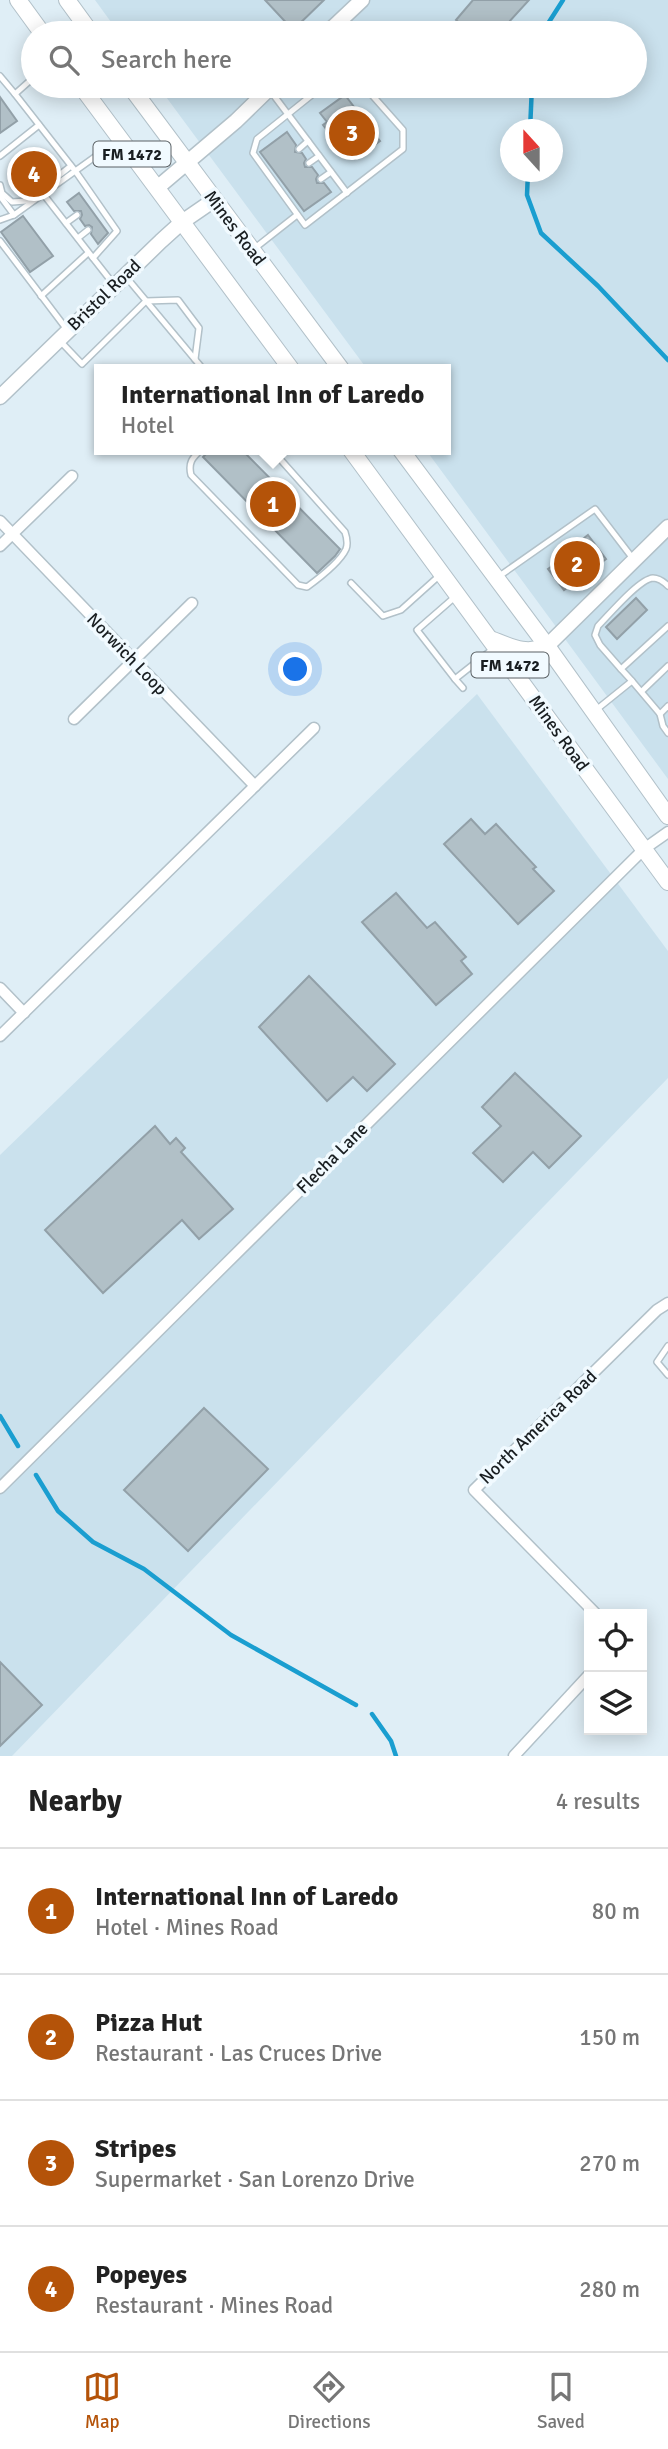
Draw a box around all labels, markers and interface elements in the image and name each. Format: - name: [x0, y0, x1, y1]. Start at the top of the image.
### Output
- search box: [21, 21, 647, 98]
- icon: search: [45, 41, 83, 79]
- text: Search here: [101, 44, 232, 76]
- pin: 3: [329, 107, 375, 159]
- north arrow: [500, 119, 563, 182]
- road number: FM 1472: [94, 142, 170, 166]
- pin: 4: [11, 148, 57, 200]
- street label: Mines Road: [200, 186, 270, 270]
- street label: Bristol Road: [63, 255, 145, 335]
- popup: [94, 364, 451, 455]
- text: International Inn of Laredo: [121, 379, 424, 411]
- text: Hotel: [121, 411, 174, 440]
- pin: 1: [250, 478, 296, 530]
- pin: 2: [554, 538, 600, 590]
- street label: Norwich Loop: [82, 608, 172, 700]
- your location: [278, 652, 312, 686]
- road number: FM 1472: [472, 652, 548, 678]
- street label: Mines Road: [524, 691, 594, 775]
- street label: Flecha Lane: [292, 1118, 372, 1198]
- street label: North America Road: [475, 1365, 601, 1489]
- map controls: [584, 1609, 647, 1735]
- button: locate: [584, 1609, 647, 1672]
- button: layers: [584, 1672, 647, 1735]
- text: Nearby: [28, 1783, 122, 1820]
- text: 4 results: [556, 1787, 640, 1816]
- text: International Inn of Laredo: [95, 1881, 398, 1913]
- text: 1: [45, 1897, 57, 1926]
- text: 80 m: [592, 1897, 640, 1926]
- text: Hotel · Mines Road: [95, 1913, 279, 1942]
- text: Pizza Hut: [95, 2007, 202, 2039]
- text: 2: [45, 2023, 57, 2052]
- text: 150 m: [579, 2023, 640, 2052]
- text: Restaurant · Las Cruces Drive: [95, 2039, 382, 2068]
- text: Stripes: [95, 2133, 176, 2165]
- text: 3: [45, 2149, 57, 2178]
- text: 270 m: [579, 2149, 640, 2178]
- text: Supermarket · San Lorenzo Drive: [95, 2165, 415, 2194]
- text: Popeyes: [95, 2259, 187, 2291]
- text: 4: [45, 2275, 57, 2304]
- text: 280 m: [579, 2275, 640, 2304]
- text: Restaurant · Mines Road: [95, 2291, 333, 2320]
- tab: Map: [83, 2368, 121, 2434]
- tab: Directions: [288, 2368, 371, 2434]
- tab: Saved: [537, 2368, 585, 2434]

